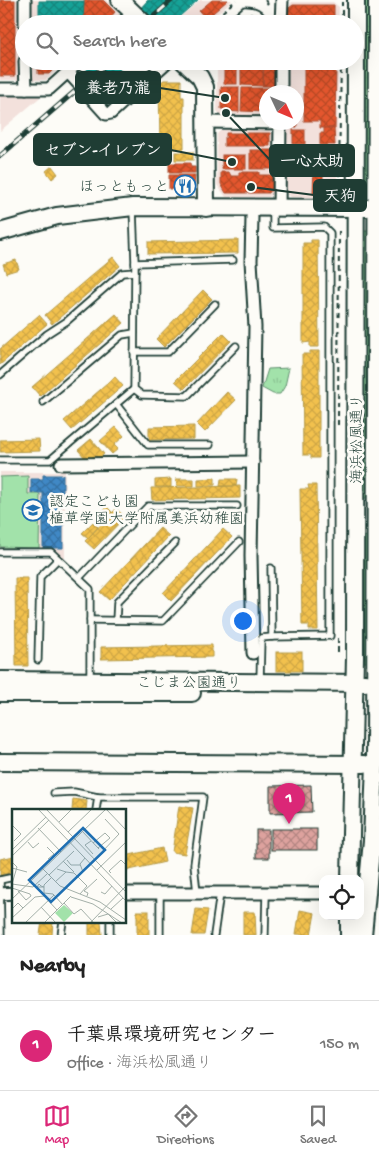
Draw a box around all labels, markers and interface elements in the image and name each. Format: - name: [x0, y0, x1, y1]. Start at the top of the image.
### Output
- search box: [15, 15, 364, 70]
- icon: search: [33, 29, 61, 57]
- text: Search here: [73, 31, 167, 54]
- callout: 養老乃瀧: [76, 72, 160, 103]
- text: 養老乃瀧: [86, 79, 150, 100]
- north arrow: [259, 85, 304, 130]
- callout: セブン-イレブン: [34, 134, 171, 165]
- text: セブン-イレブン: [44, 142, 162, 162]
- callout: 一心太助: [270, 145, 354, 176]
- text: 一心太助: [280, 152, 344, 173]
- restaurant icon: ほっともっと: [173, 174, 197, 198]
- place label: ほっともっと: [79, 179, 169, 197]
- callout: 天狗: [314, 180, 366, 211]
- text: 天狗: [324, 188, 356, 208]
- street label: 海浜松風通り: [348, 394, 367, 484]
- place label: 認定こども園 植草学園大学附属美浜幼稚園: [49, 494, 244, 529]
- school or university icon: 認定こども園 植草学園大学附属美浜幼稚園: [21, 498, 45, 522]
- your location: [230, 608, 256, 634]
- street label: こじま公園通り: [136, 675, 242, 693]
- pin: 1: [273, 783, 305, 824]
- inset map: [12, 809, 126, 922]
- map controls: [319, 875, 364, 920]
- button: locate: [319, 875, 364, 920]
- text: Nearby: [20, 955, 85, 980]
- text: 千葉県環境研究センター: [67, 1025, 276, 1048]
- text: 1: [33, 1036, 39, 1055]
- text: 150 m: [320, 1036, 359, 1055]
- text: Office · 海浜松風通り: [67, 1055, 212, 1074]
- tab: Map: [43, 1102, 71, 1149]
- tab: Directions: [157, 1102, 214, 1149]
- tab: Saved: [300, 1102, 336, 1149]

